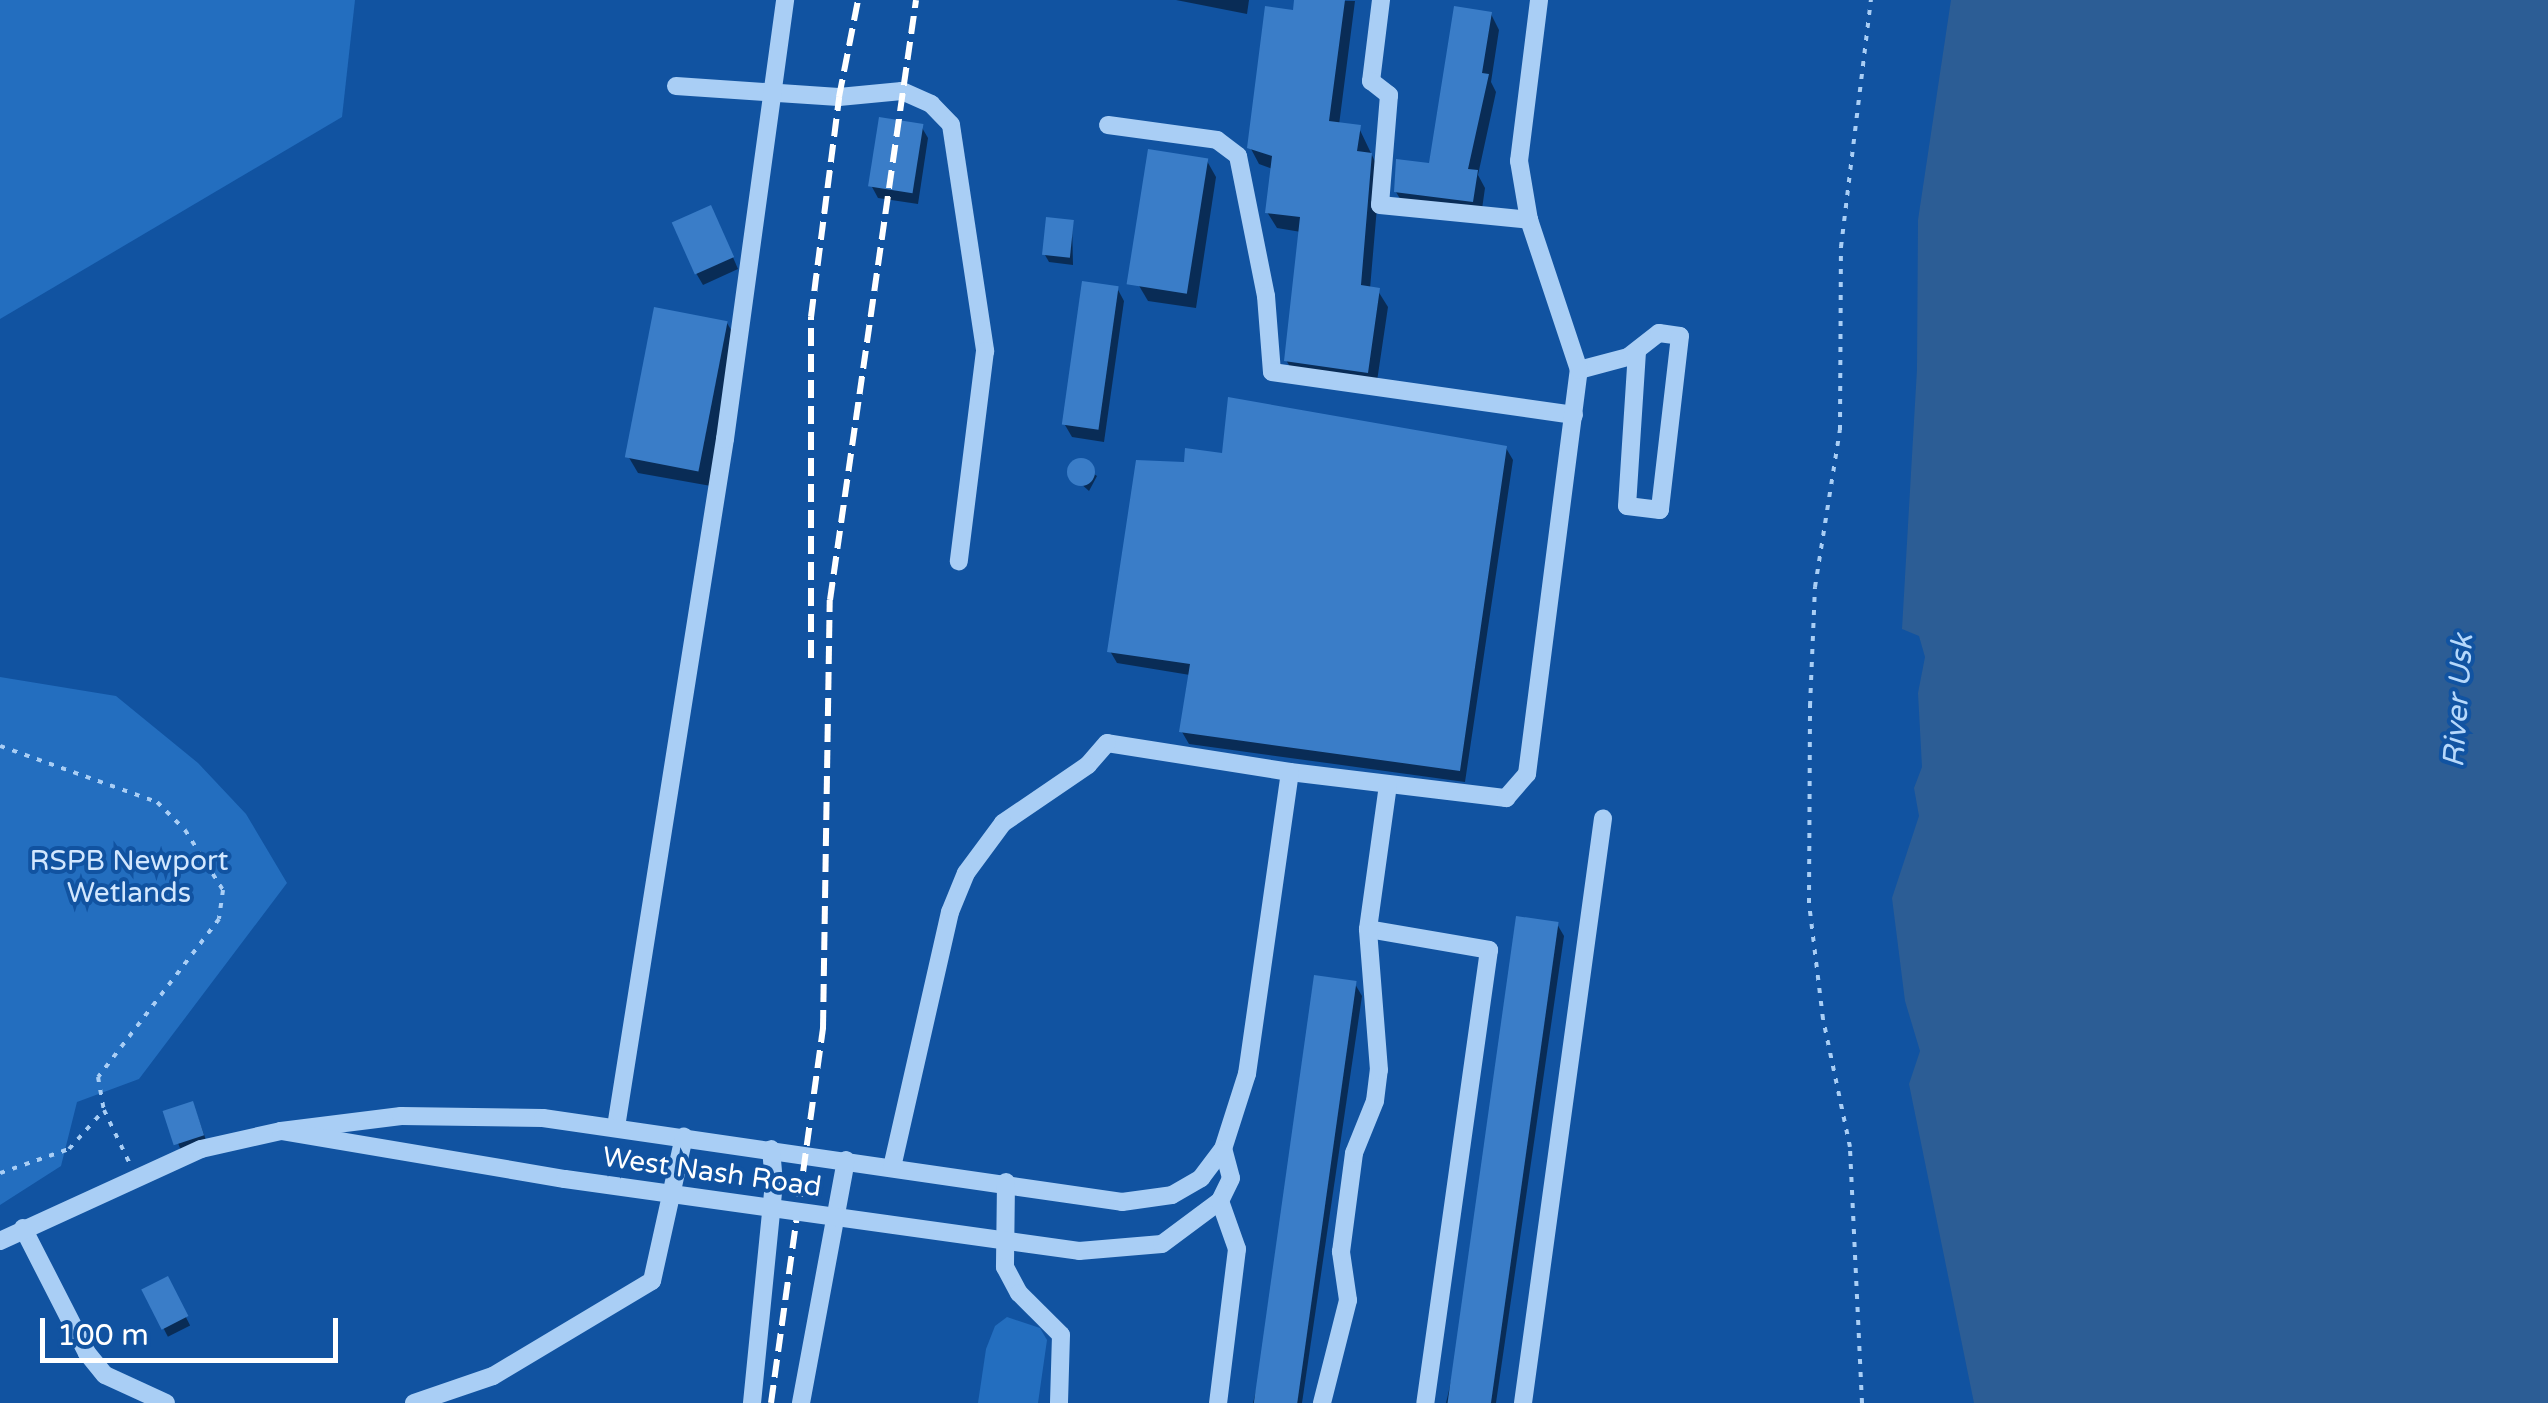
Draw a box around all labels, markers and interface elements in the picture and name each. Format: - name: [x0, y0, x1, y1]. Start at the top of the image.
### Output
- water label: River Usk: [2436, 633, 2482, 769]
- park label: RSPB Newport Wetlands: [30, 844, 228, 910]
- street label: West Nash Road: [600, 1140, 824, 1204]
- scale bar: [45, 1298, 342, 1360]
- text: 100 m: [57, 1317, 149, 1354]

